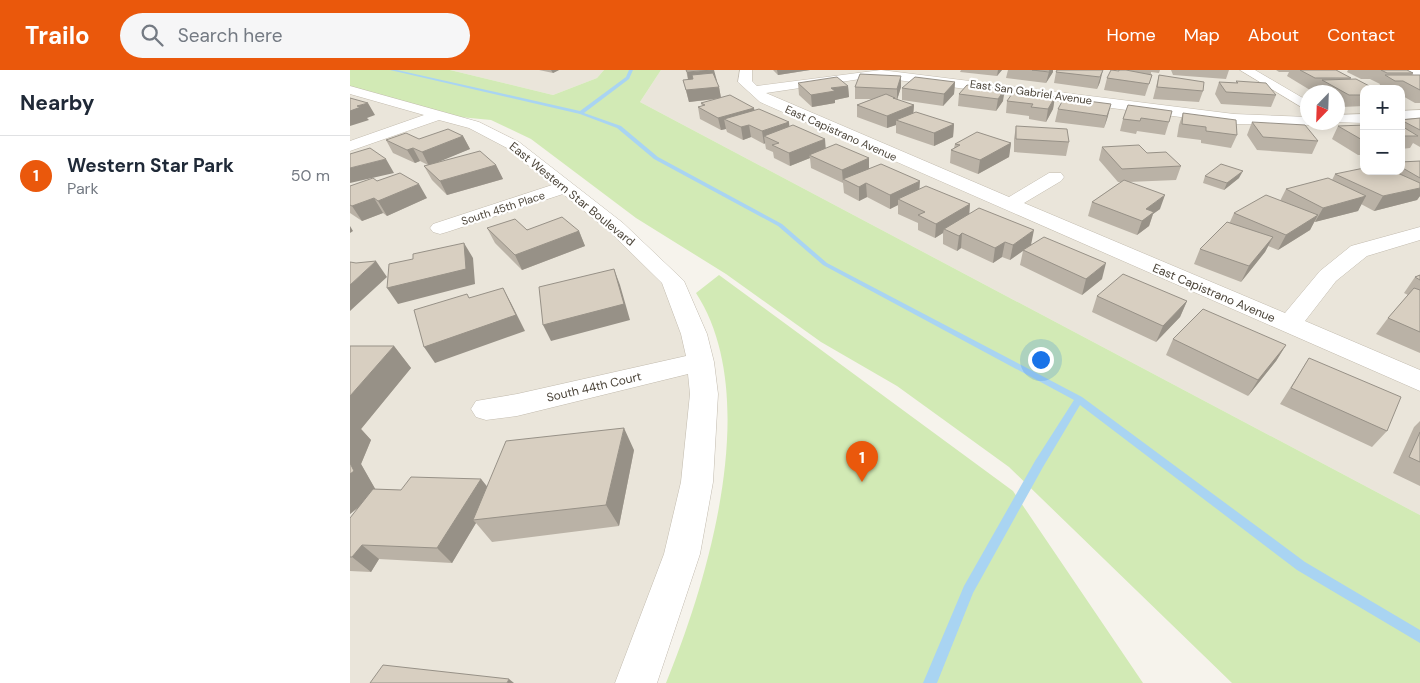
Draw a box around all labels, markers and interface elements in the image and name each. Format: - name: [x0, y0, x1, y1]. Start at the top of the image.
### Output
- search box: [120, 13, 470, 58]
- text: Trailo: [25, 20, 90, 51]
- icon: search: [138, 21, 166, 49]
- text: Search here: [178, 23, 283, 48]
- text: Home: [1106, 23, 1156, 47]
- text: Map: [1184, 23, 1220, 47]
- text: About: [1248, 23, 1299, 47]
- text: Contact: [1327, 23, 1395, 47]
- street label: East San Gabriel Avenue: [969, 76, 1093, 108]
- north arrow: [1300, 85, 1345, 130]
- map controls: [1360, 85, 1405, 175]
- button: +: [1360, 85, 1405, 130]
- text: Nearby: [20, 89, 94, 117]
- street label: East Capistrano Avenue: [783, 102, 899, 164]
- button: −: [1360, 130, 1405, 175]
- street label: East Western Star Boulevard: [506, 138, 638, 250]
- text: Western Star Park: [67, 153, 234, 178]
- text: 1: [33, 165, 39, 186]
- text: 50 m: [291, 165, 330, 186]
- text: Park: [67, 178, 99, 199]
- street label: South 45th Place: [459, 188, 547, 228]
- street label: East Capistrano Avenue: [1150, 260, 1278, 326]
- your location: [1028, 347, 1054, 373]
- street label: South 44th Court: [545, 368, 643, 406]
- pin: 1: [846, 441, 878, 482]

